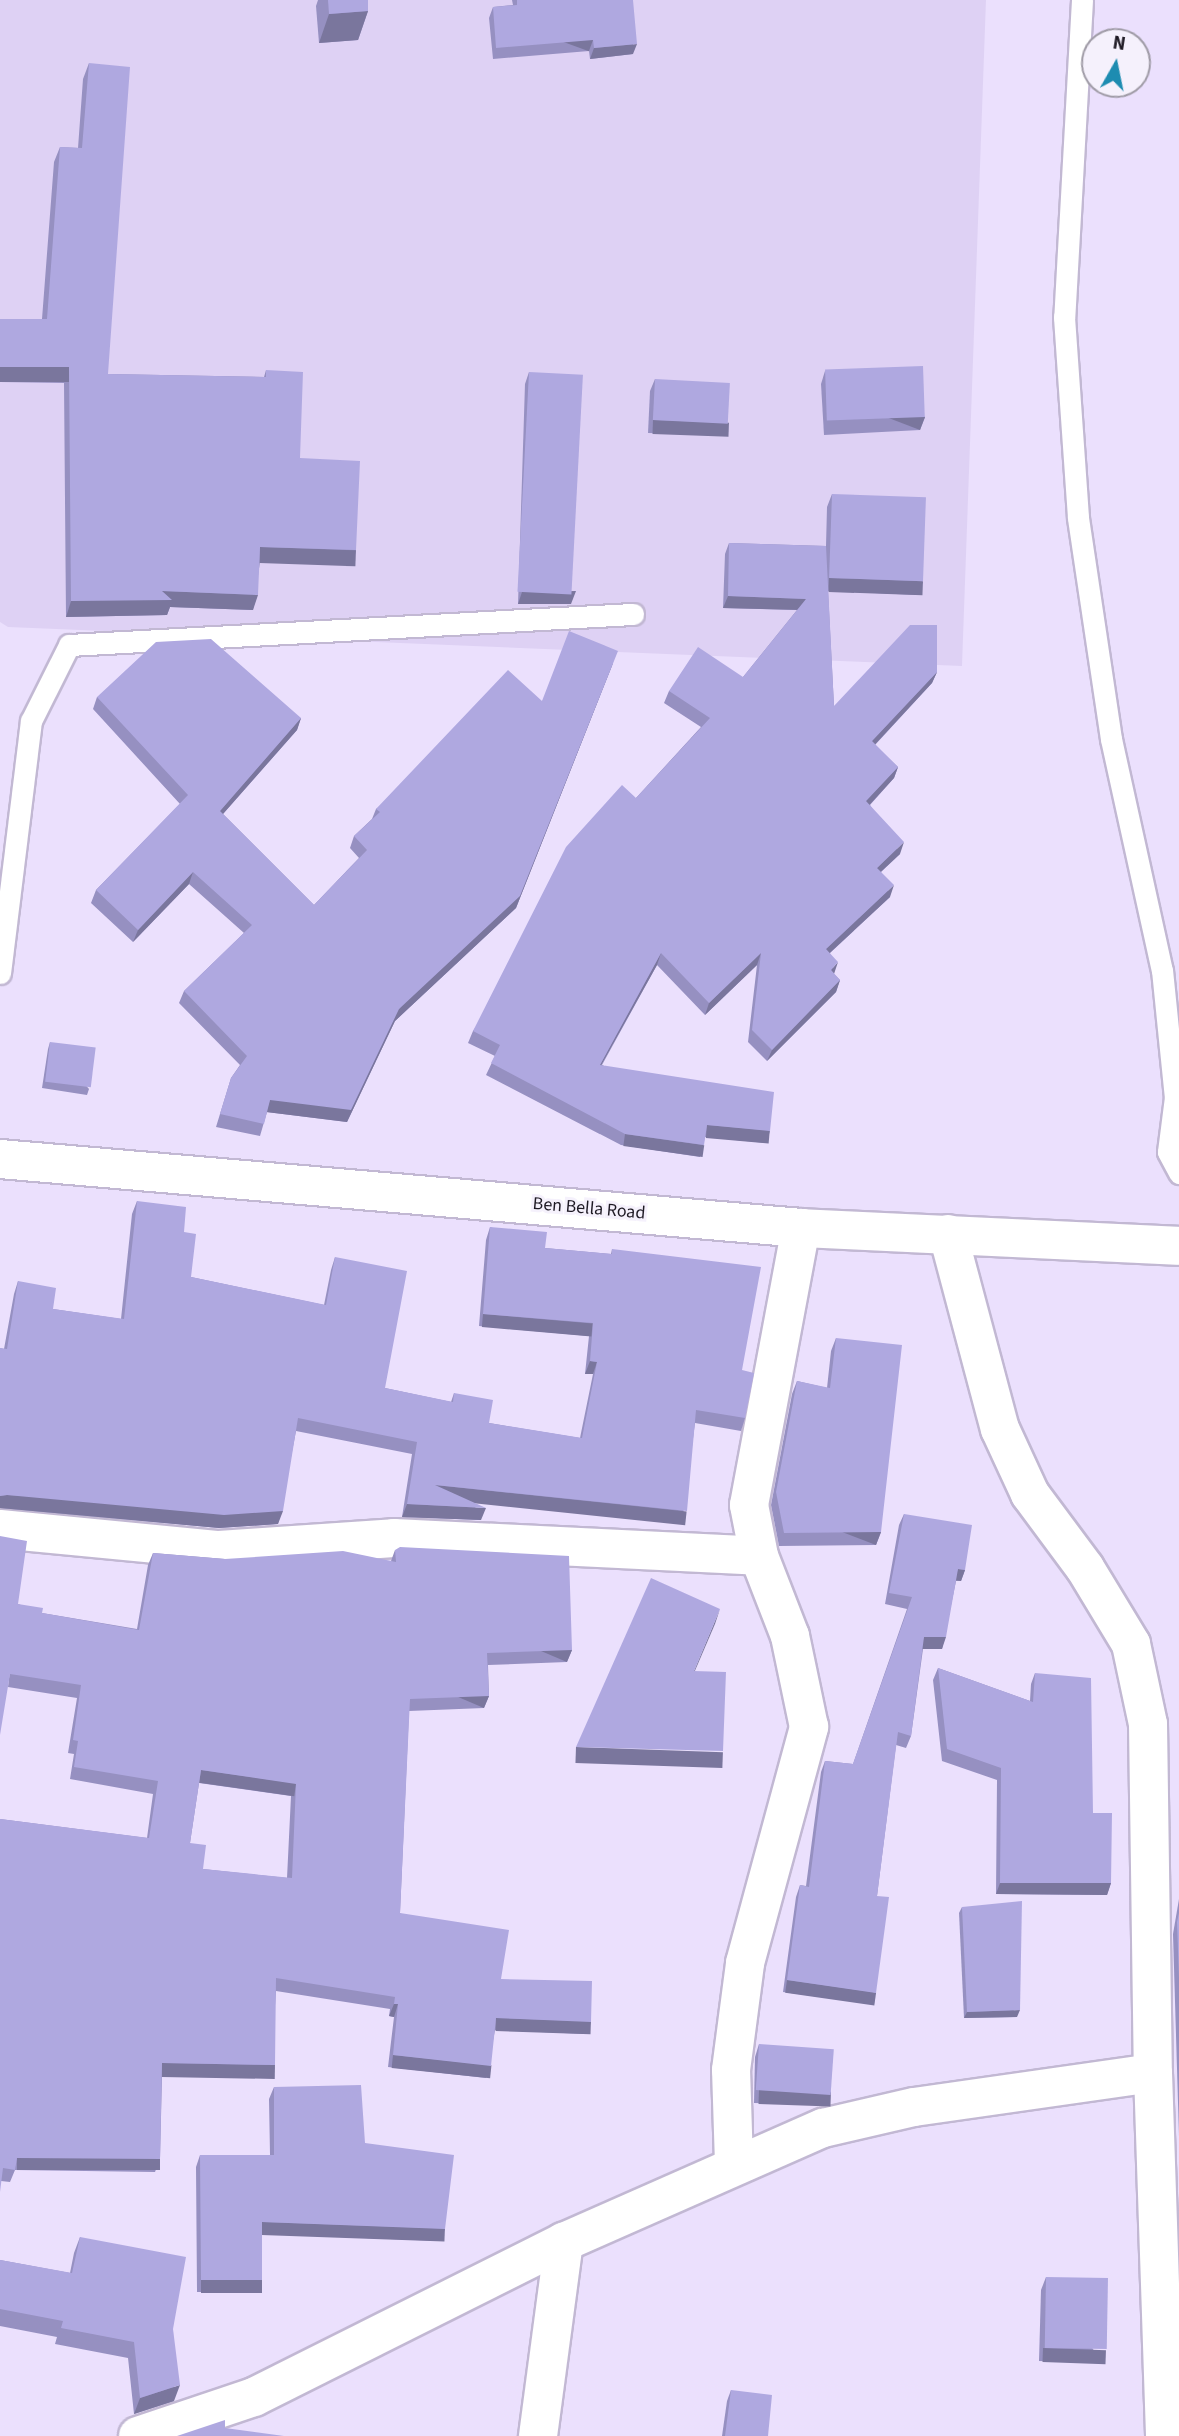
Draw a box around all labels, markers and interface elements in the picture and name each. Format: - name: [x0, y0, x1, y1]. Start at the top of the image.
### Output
- north arrow: [1081, 28, 1151, 98]
- text: N: [1111, 29, 1127, 58]
- street label: Ben Bella Road: [532, 1193, 646, 1225]

